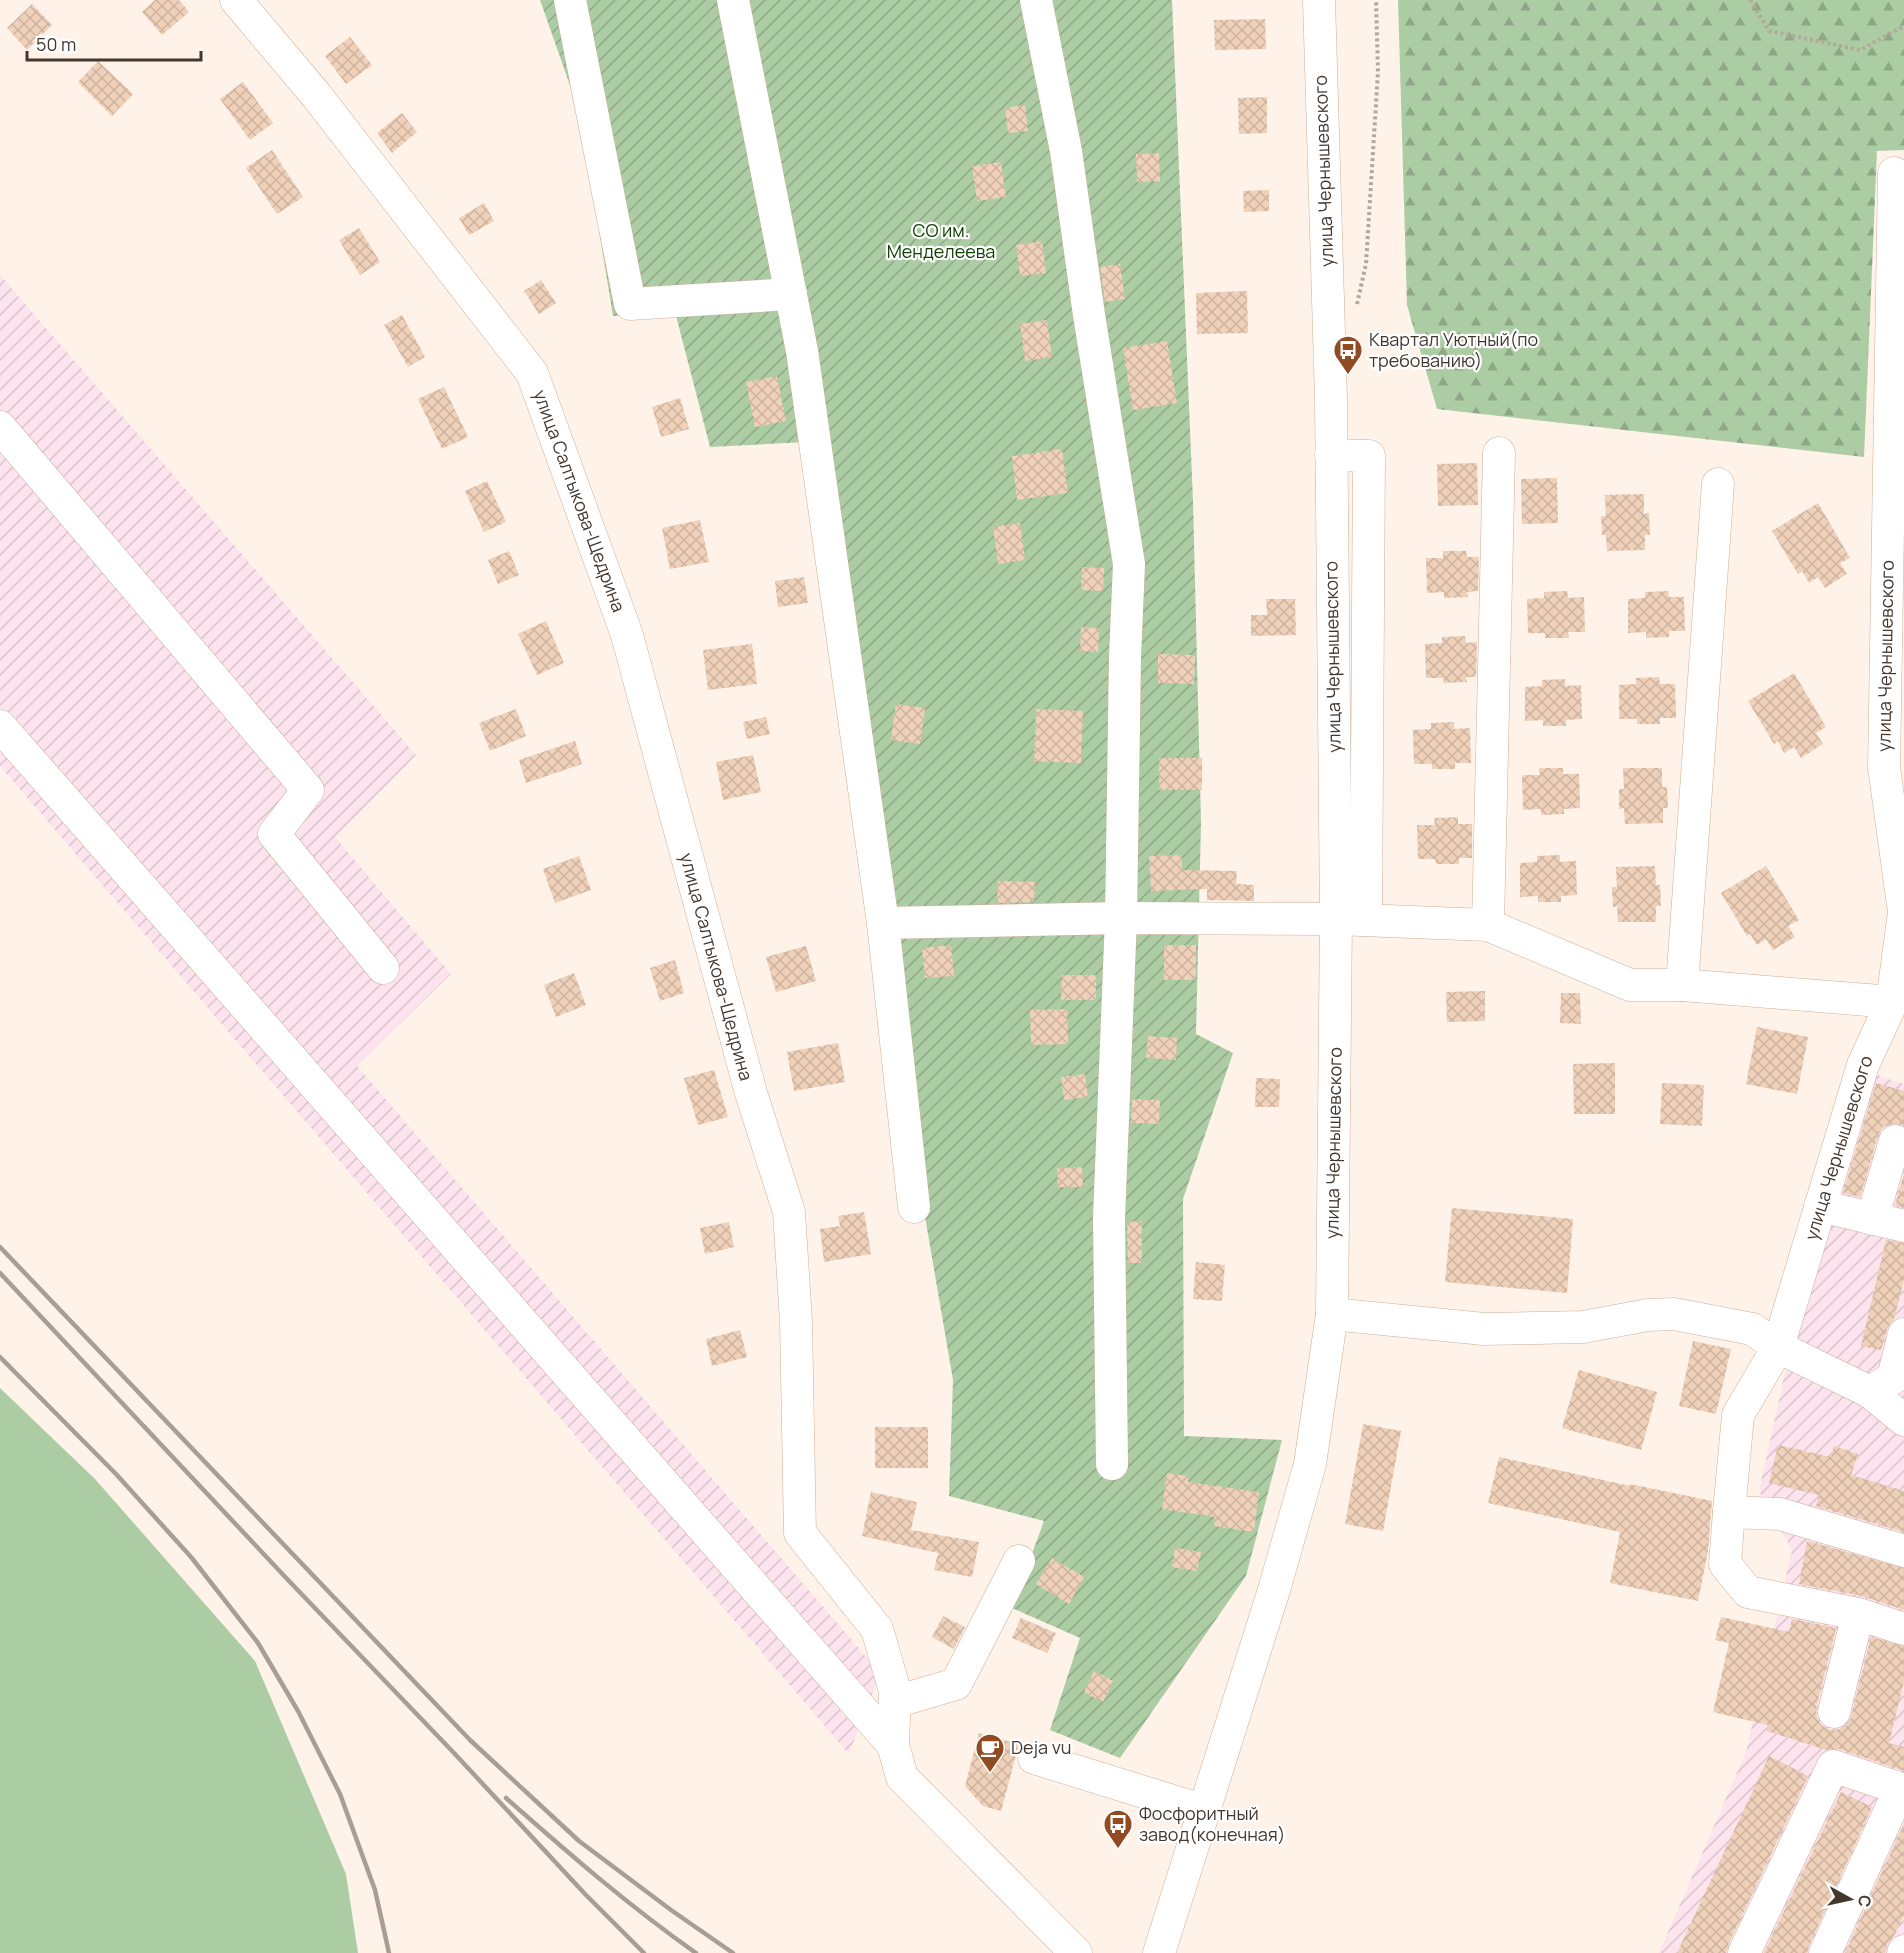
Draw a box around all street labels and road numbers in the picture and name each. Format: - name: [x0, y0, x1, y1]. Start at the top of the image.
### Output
- street label: улица Чернышевского: [1308, 75, 1338, 267]
- street label: улица Салтыкова-Щедрина: [528, 386, 631, 615]
- street label: улица Чернышевского: [1871, 560, 1899, 752]
- street label: улица Чернышевского: [1318, 561, 1346, 753]
- street label: улица Салтыкова-Щедрина: [675, 850, 759, 1083]
- street label: улица Чернышевского: [1319, 1047, 1347, 1239]
- street label: улица Чернышевского: [1799, 1052, 1878, 1243]

